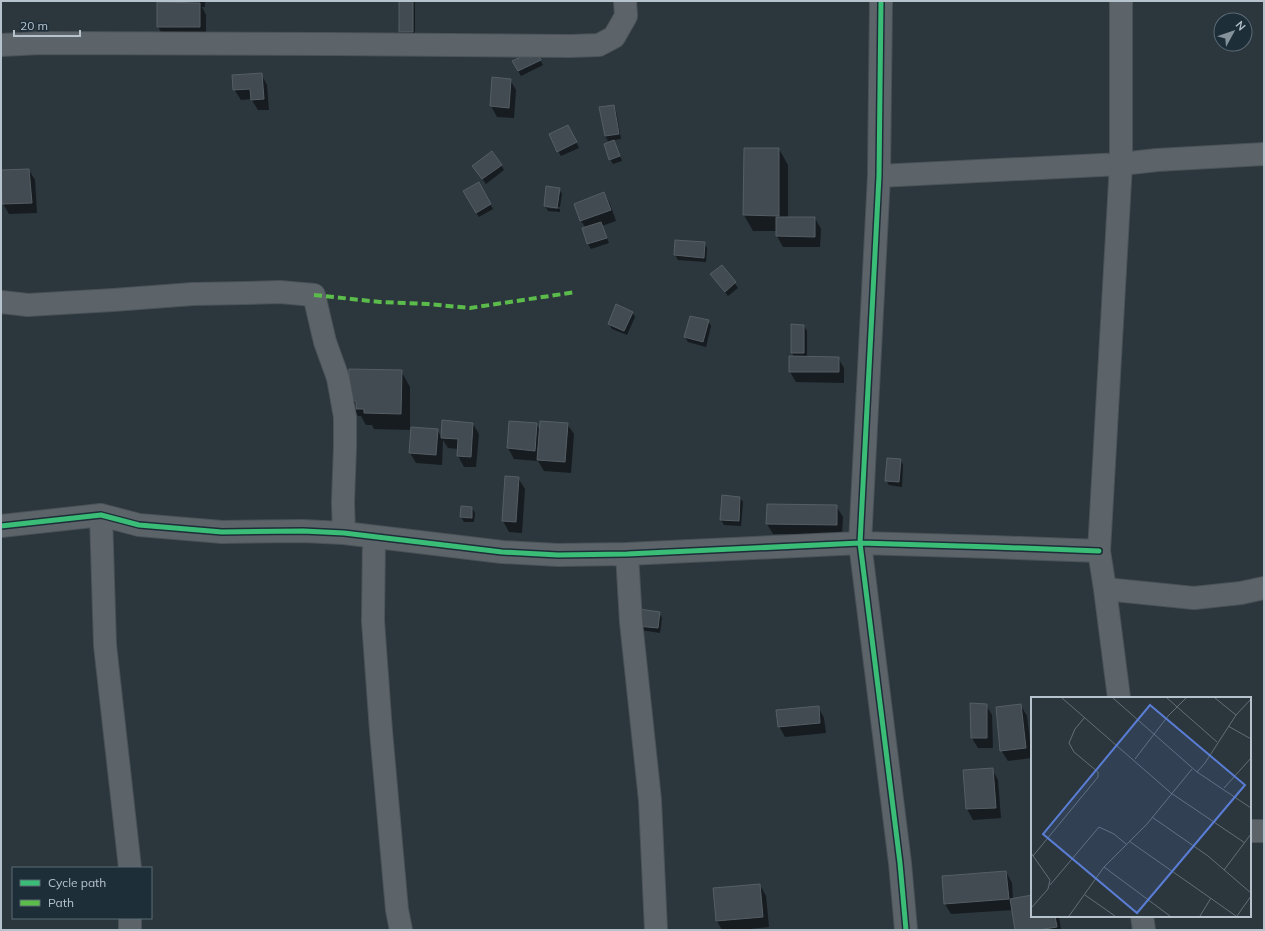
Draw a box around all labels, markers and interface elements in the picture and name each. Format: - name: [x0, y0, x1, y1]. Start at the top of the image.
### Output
- scale bar: [14, 12, 80, 38]
- north arrow: [1213, 12, 1253, 52]
- text: 20 m: [20, 18, 48, 33]
- text: N: [1233, 18, 1249, 33]
- inset map: [1031, 697, 1251, 917]
- legend: [12, 867, 152, 919]
- text: Cycle path: [48, 875, 106, 890]
- text: Path: [48, 895, 74, 910]

